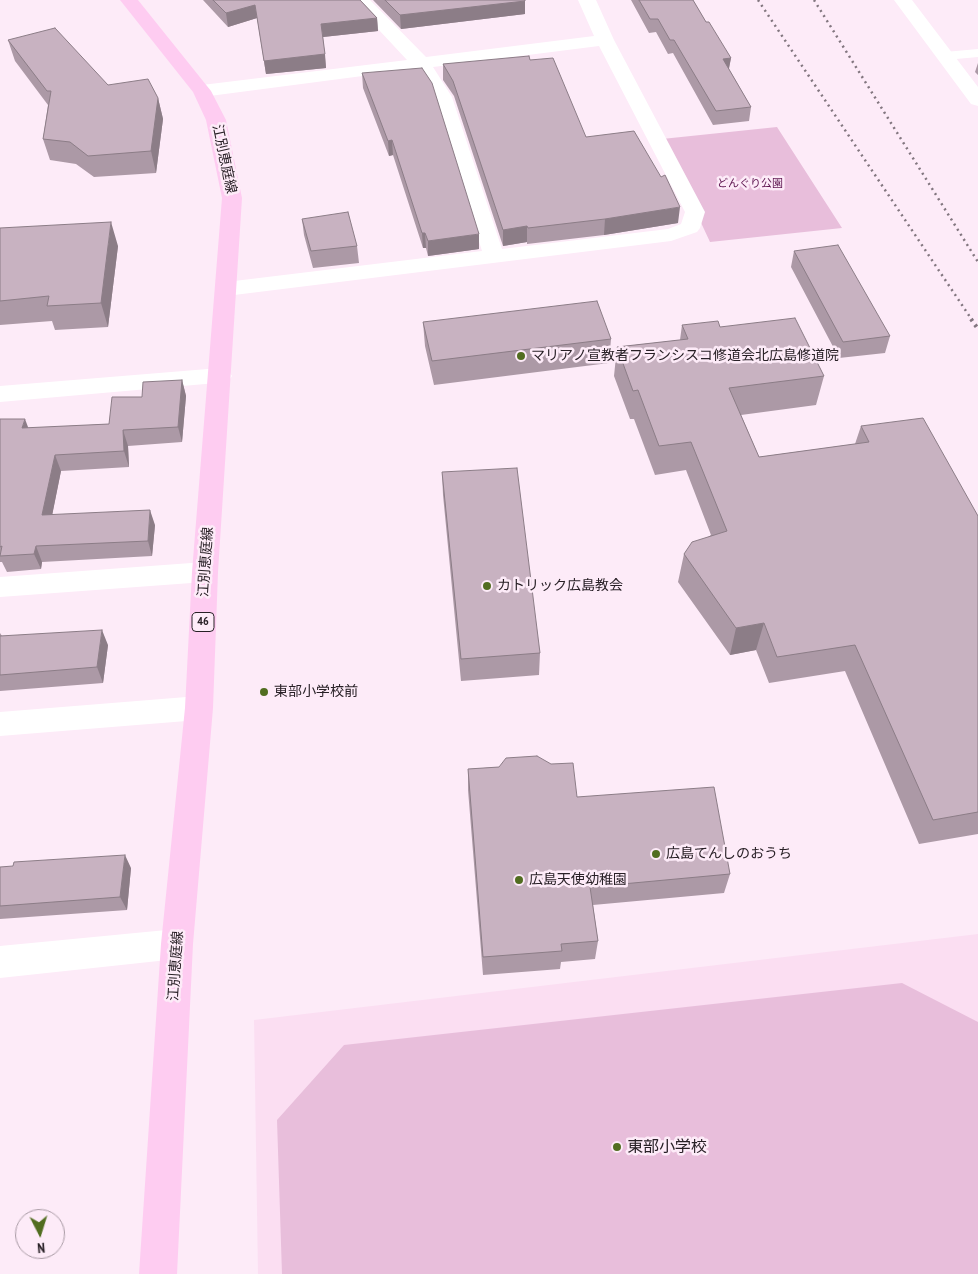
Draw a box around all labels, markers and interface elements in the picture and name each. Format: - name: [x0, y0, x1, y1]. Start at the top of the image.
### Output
- street label: 江別恵庭線: [209, 123, 239, 195]
- park label: どんぐり公園: [717, 177, 783, 191]
- place label: マリアノ宣教者フランシスコ修道会北広島修道院: [531, 348, 839, 364]
- marker: マリアノ宣教者フランシスコ修道会北広島修道院: [515, 350, 527, 362]
- street label: 江別恵庭線: [195, 526, 217, 598]
- place label: カトリック広島教会: [497, 578, 623, 594]
- marker: カトリック広島教会: [481, 580, 493, 592]
- road number: 46: [192, 612, 214, 632]
- place label: 東部小学校前: [274, 684, 358, 700]
- marker: 東部小学校前: [258, 686, 270, 698]
- place label: 広島てんしのおうち: [666, 846, 792, 862]
- marker: 広島てんしのおうち: [650, 848, 662, 860]
- place label: 広島天使幼稚園: [529, 872, 627, 888]
- marker: 広島天使幼稚園: [513, 874, 525, 886]
- street label: 江別恵庭線: [165, 930, 187, 1002]
- place label: 東部小学校: [627, 1137, 707, 1157]
- marker: 東部小学校: [611, 1141, 623, 1153]
- north arrow: [15, 1209, 65, 1259]
- text: N: [37, 1239, 46, 1257]

